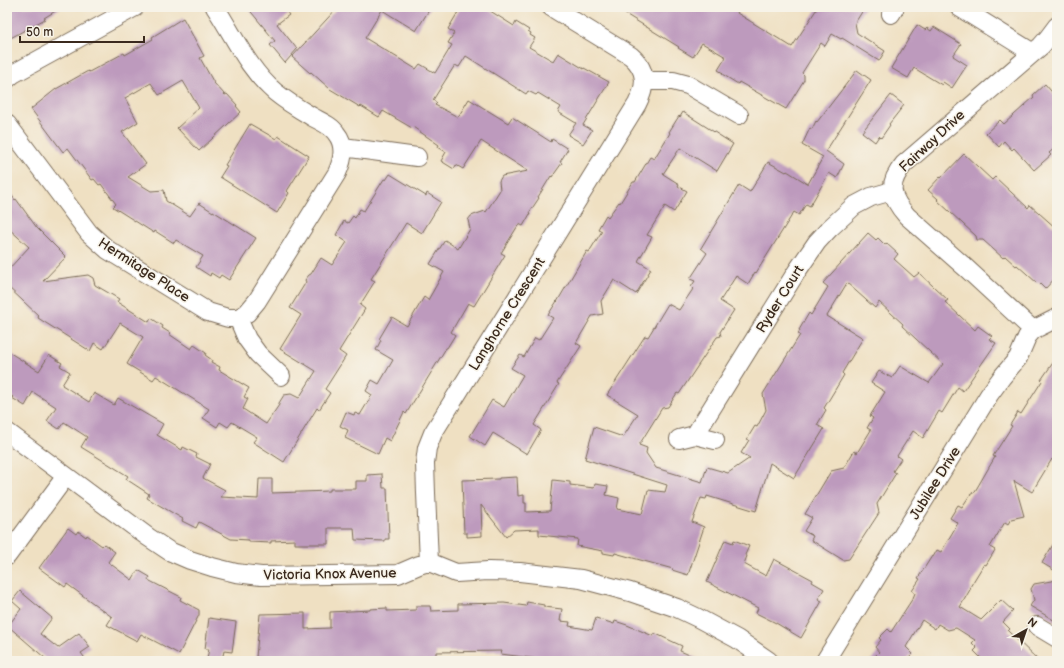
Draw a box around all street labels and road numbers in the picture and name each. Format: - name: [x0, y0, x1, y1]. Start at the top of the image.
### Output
- street label: Fairway Drive: [896, 106, 968, 176]
- street label: Hermitage Place: [95, 234, 193, 306]
- street label: Langhorne Crescent: [465, 254, 549, 374]
- street label: Ryder Court: [753, 262, 808, 336]
- street label: Jubilee Drive: [906, 443, 964, 523]
- street label: Victoria Knox Avenue: [263, 564, 397, 584]

